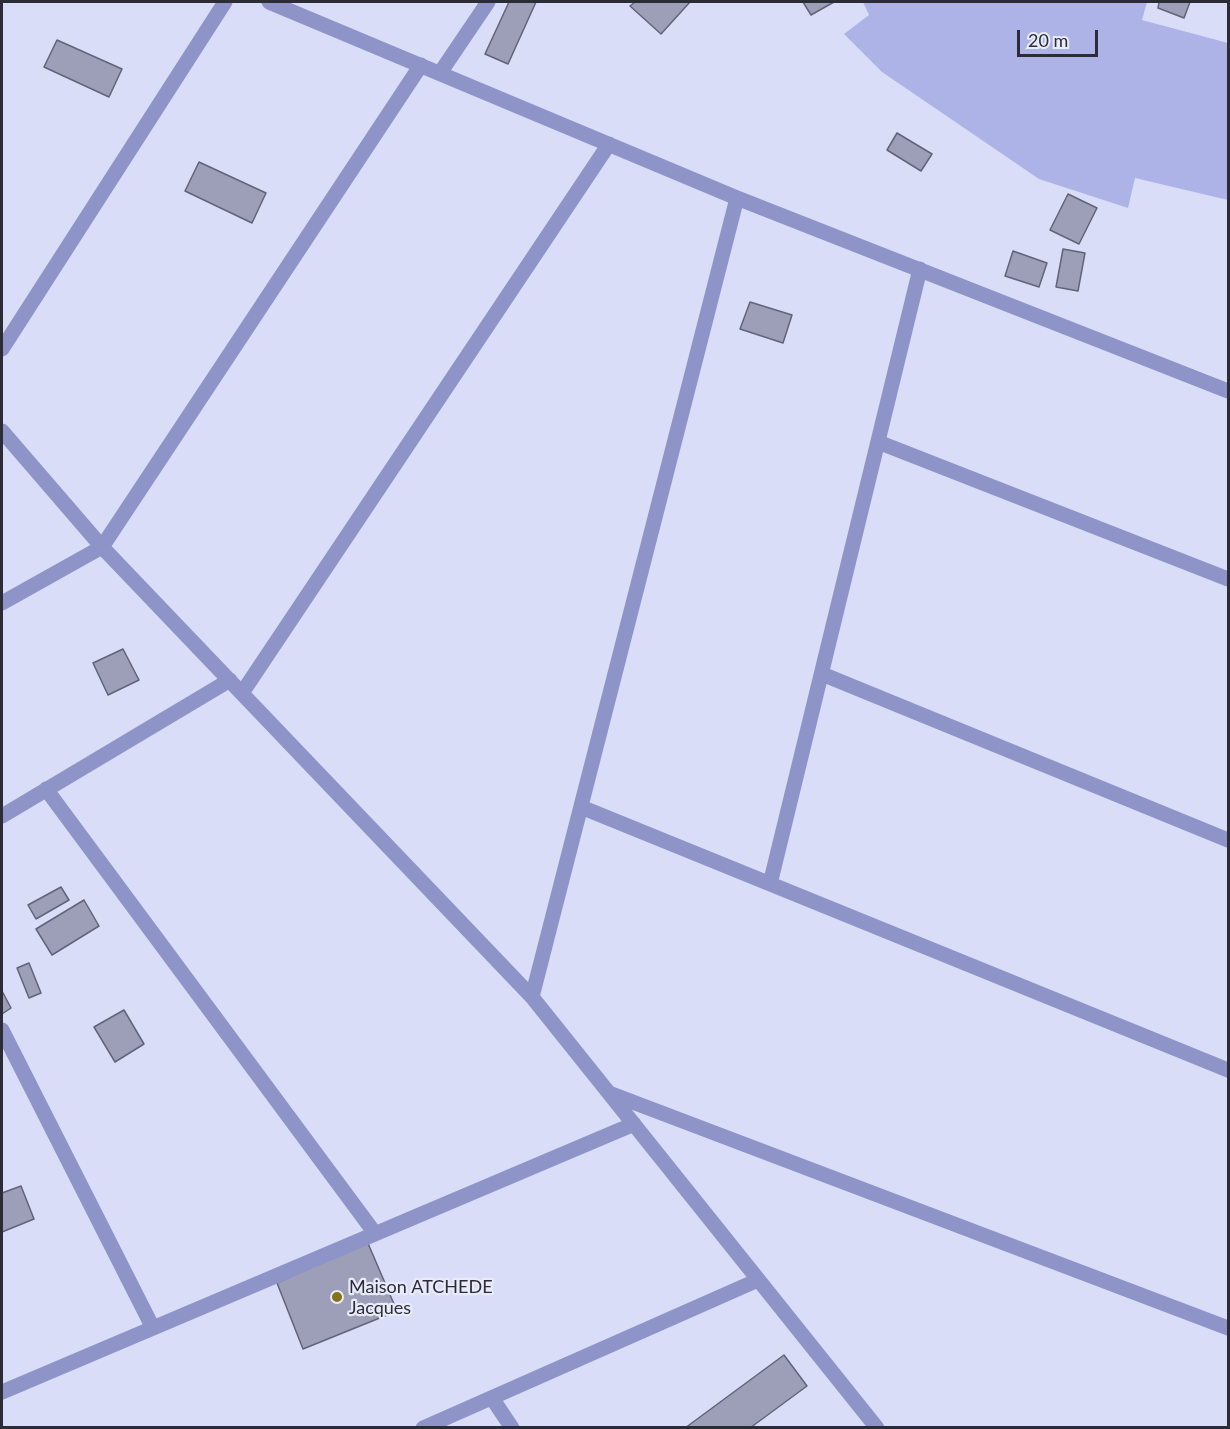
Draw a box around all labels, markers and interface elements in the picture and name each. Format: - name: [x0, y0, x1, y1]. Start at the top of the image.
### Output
- scale bar: [1020, 18, 1101, 56]
- text: 20 m: [1028, 29, 1068, 51]
- place label: Maison ATCHEDE Jacques: [349, 1276, 493, 1318]
- marker: Maison ATCHEDE Jacques: [330, 1290, 344, 1304]

